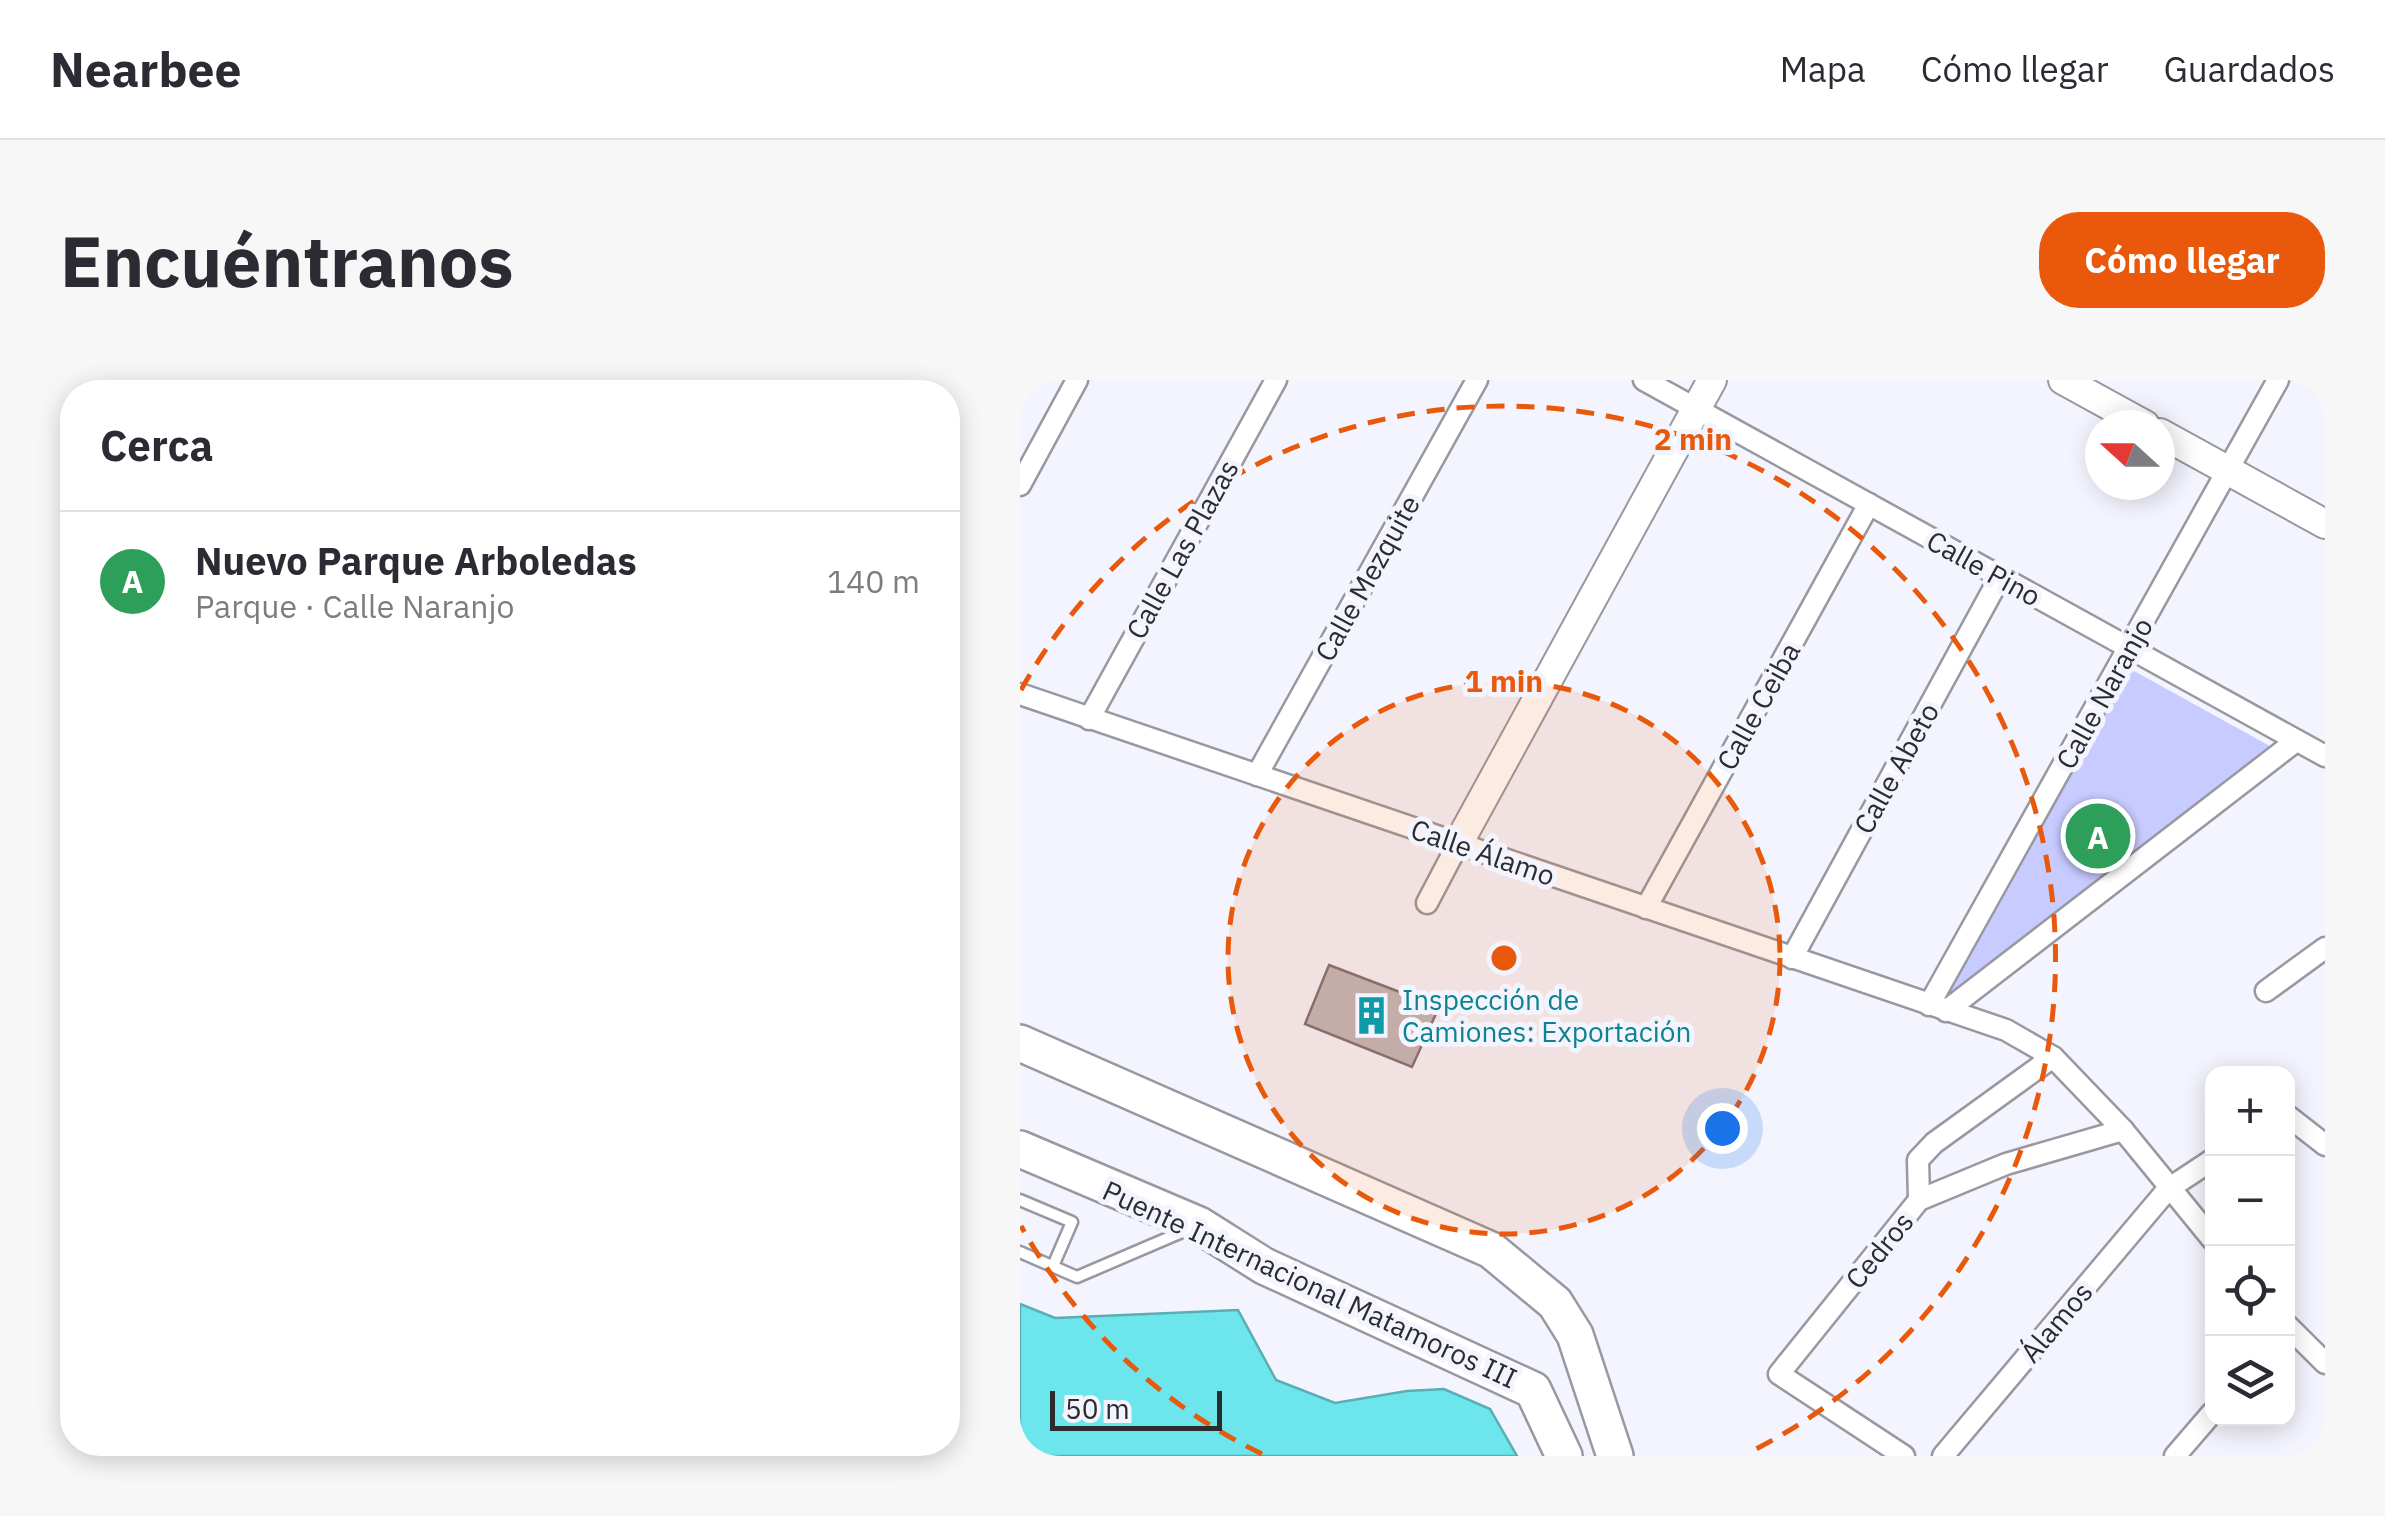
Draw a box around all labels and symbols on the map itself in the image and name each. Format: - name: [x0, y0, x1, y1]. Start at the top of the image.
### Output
- north arrow: [2085, 410, 2175, 500]
- text: 2 min: [1654, 419, 1732, 458]
- street label: Calle Las Plazas: [1117, 453, 1247, 645]
- street label: Calle Mezquite: [1306, 488, 1428, 668]
- street label: Calle Pino: [1920, 522, 2048, 614]
- street label: Calle Naranjo: [2047, 611, 2161, 775]
- street label: Calle Ceiba: [1708, 636, 1808, 776]
- text: 1 min: [1465, 661, 1543, 700]
- street label: Calle Abeto: [1845, 696, 1947, 840]
- pin: A: [2066, 798, 2130, 874]
- street label: Calle Álamo: [1406, 810, 1560, 894]
- centre of rings: [1486, 940, 1522, 976]
- place label: Inspección de Camiones: Exportación: [1402, 981, 1691, 1050]
- building icon: Inspección de Camiones: Exportación: [1351, 994, 1393, 1036]
- your location: [1697, 1103, 1748, 1154]
- street label: Puente Internacional Matamoros III: [1097, 1171, 1523, 1397]
- street label: Cedros: [1837, 1204, 1921, 1296]
- street label: Álamos: [2012, 1274, 2100, 1370]
- scale bar: [1050, 1386, 1222, 1430]

